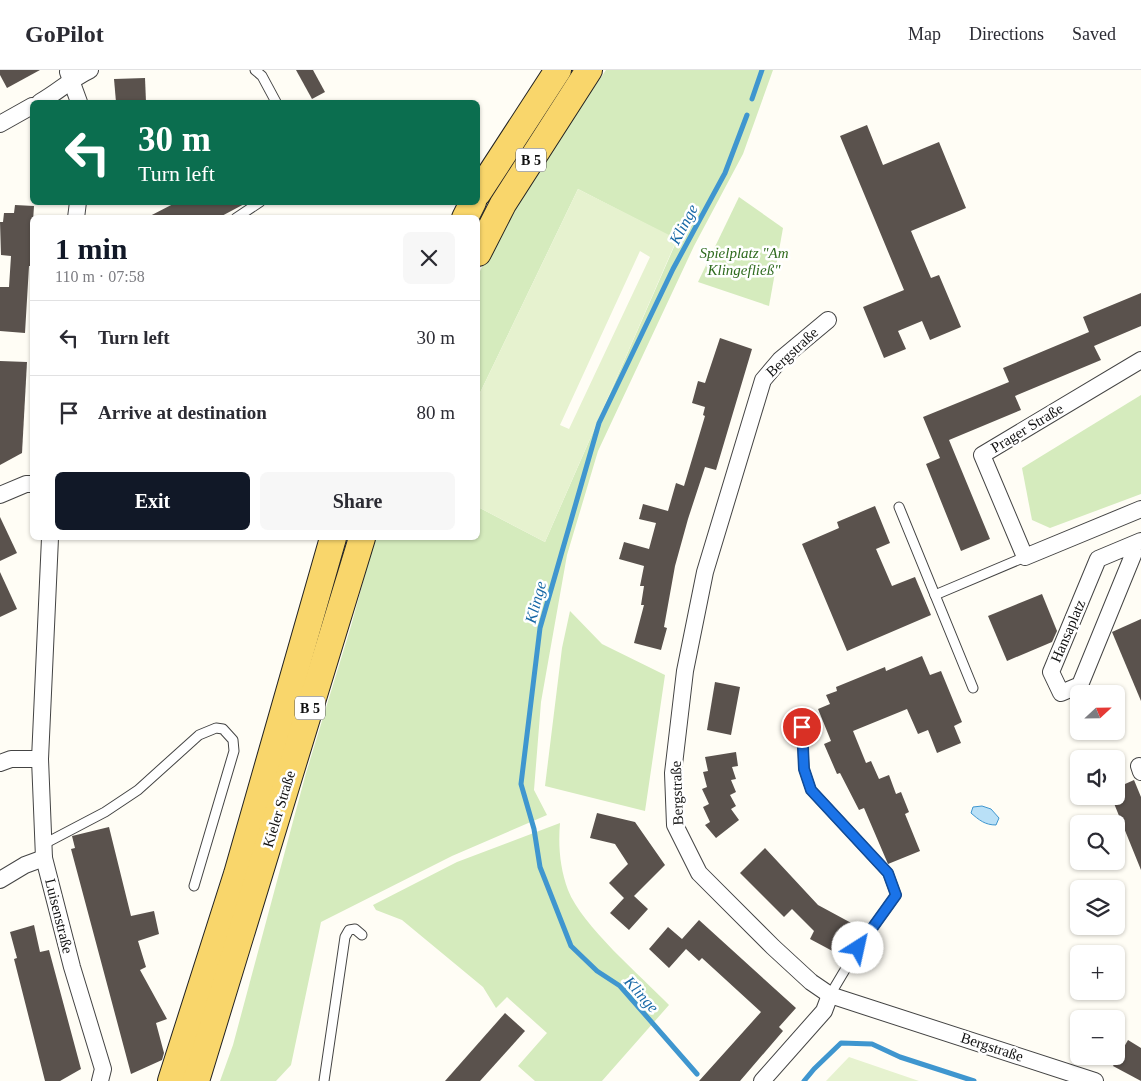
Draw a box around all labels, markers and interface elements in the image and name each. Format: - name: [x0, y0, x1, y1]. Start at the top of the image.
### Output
- text: GoPilot: [25, 21, 104, 47]
- text: Map: [908, 24, 941, 44]
- text: Directions: [969, 24, 1044, 44]
- text: Saved: [1072, 24, 1116, 44]
- icon: left: [55, 120, 120, 185]
- text: 30 m: [138, 120, 211, 159]
- road number: B 5: [516, 148, 546, 172]
- text: Turn left: [138, 161, 215, 186]
- water label: Klinge: [665, 201, 702, 248]
- text: 1 min: [55, 232, 128, 265]
- button: close: [403, 232, 455, 284]
- park label: Spielplatz "Am Klingefließ": [699, 245, 789, 278]
- text: 110 m · 07:58: [55, 268, 145, 285]
- icon: left: [55, 324, 83, 352]
- street label: Bergstraße: [763, 324, 821, 380]
- text: Turn left: [98, 327, 170, 348]
- text: 30 m: [416, 327, 455, 348]
- icon: arrive: [55, 399, 83, 427]
- street label: Prager Straße: [988, 400, 1066, 456]
- text: Arrive at destination: [98, 402, 267, 423]
- text: 80 m: [416, 402, 455, 423]
- button: Exit: [55, 472, 250, 530]
- button: Share: [260, 472, 455, 530]
- water label: Klinge: [521, 579, 550, 626]
- street label: Hansaplatz: [1048, 597, 1089, 665]
- north arrow: [1070, 685, 1125, 740]
- map controls: [1070, 685, 1125, 1065]
- road number: B 5: [295, 696, 325, 720]
- pin: [781, 706, 823, 748]
- icon: arrive: [788, 713, 816, 741]
- button: sound: [1070, 750, 1125, 805]
- street label: Bergstraße: [668, 760, 686, 826]
- street label: Kieler Straße: [260, 768, 298, 849]
- button: search: [1070, 815, 1125, 870]
- street label: Luisenstraße: [42, 877, 76, 955]
- button: layers: [1070, 880, 1125, 935]
- position arrow: [831, 921, 883, 973]
- button: +: [1070, 945, 1125, 1000]
- water label: Klinge: [620, 972, 662, 1017]
- button: −: [1070, 1010, 1125, 1065]
- street label: Bergstraße: [959, 1029, 1026, 1065]

